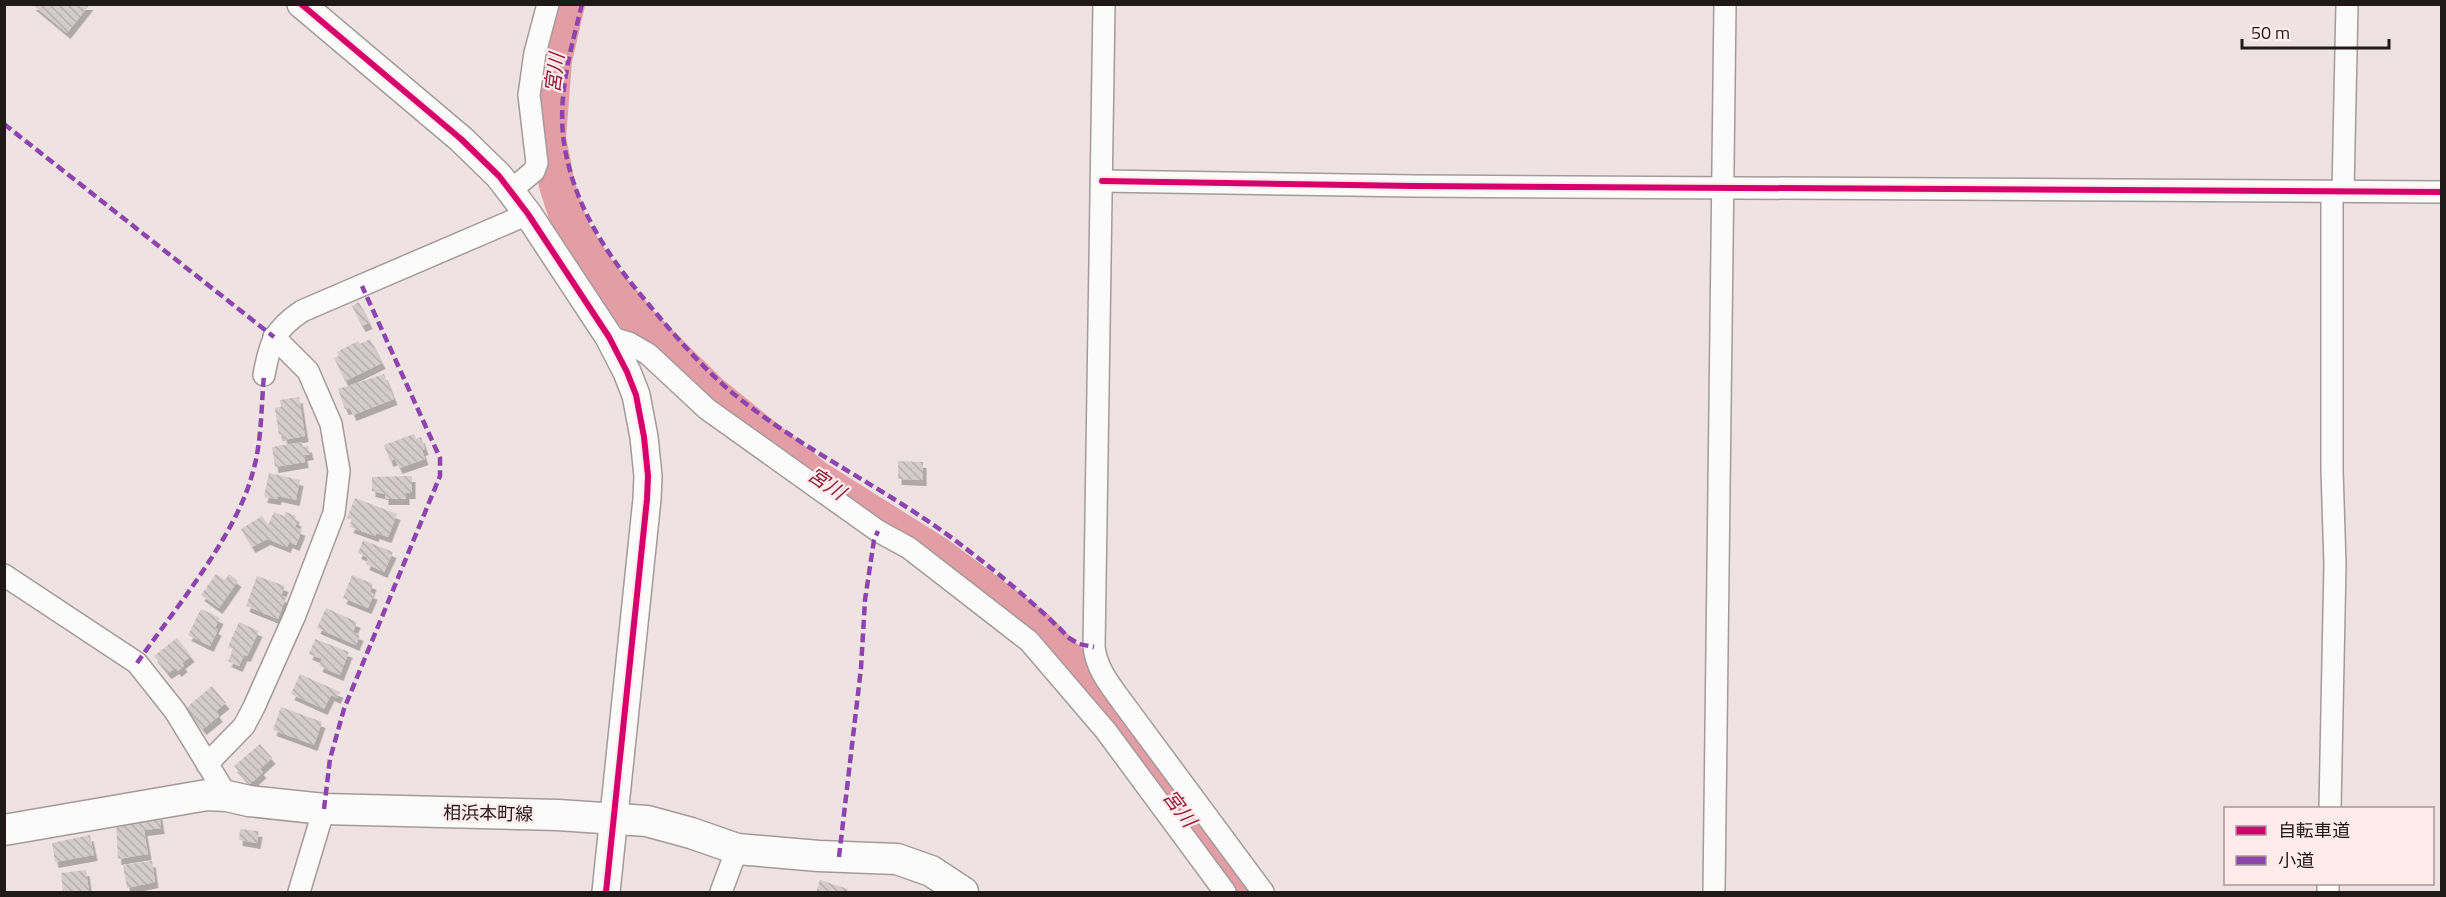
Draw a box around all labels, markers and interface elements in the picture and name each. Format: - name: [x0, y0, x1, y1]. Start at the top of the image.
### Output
- scale bar: [2242, 12, 2389, 50]
- text: 50 m: [2251, 19, 2290, 46]
- water label: 宮川: [536, 49, 572, 95]
- water label: 宮川: [802, 459, 854, 508]
- water label: 宮川: [1156, 783, 1206, 835]
- street label: 相浜本町線: [443, 799, 533, 827]
- legend: [2224, 807, 2434, 885]
- text: 自転車道: [2278, 817, 2350, 844]
- text: 小道: [2278, 847, 2314, 874]

